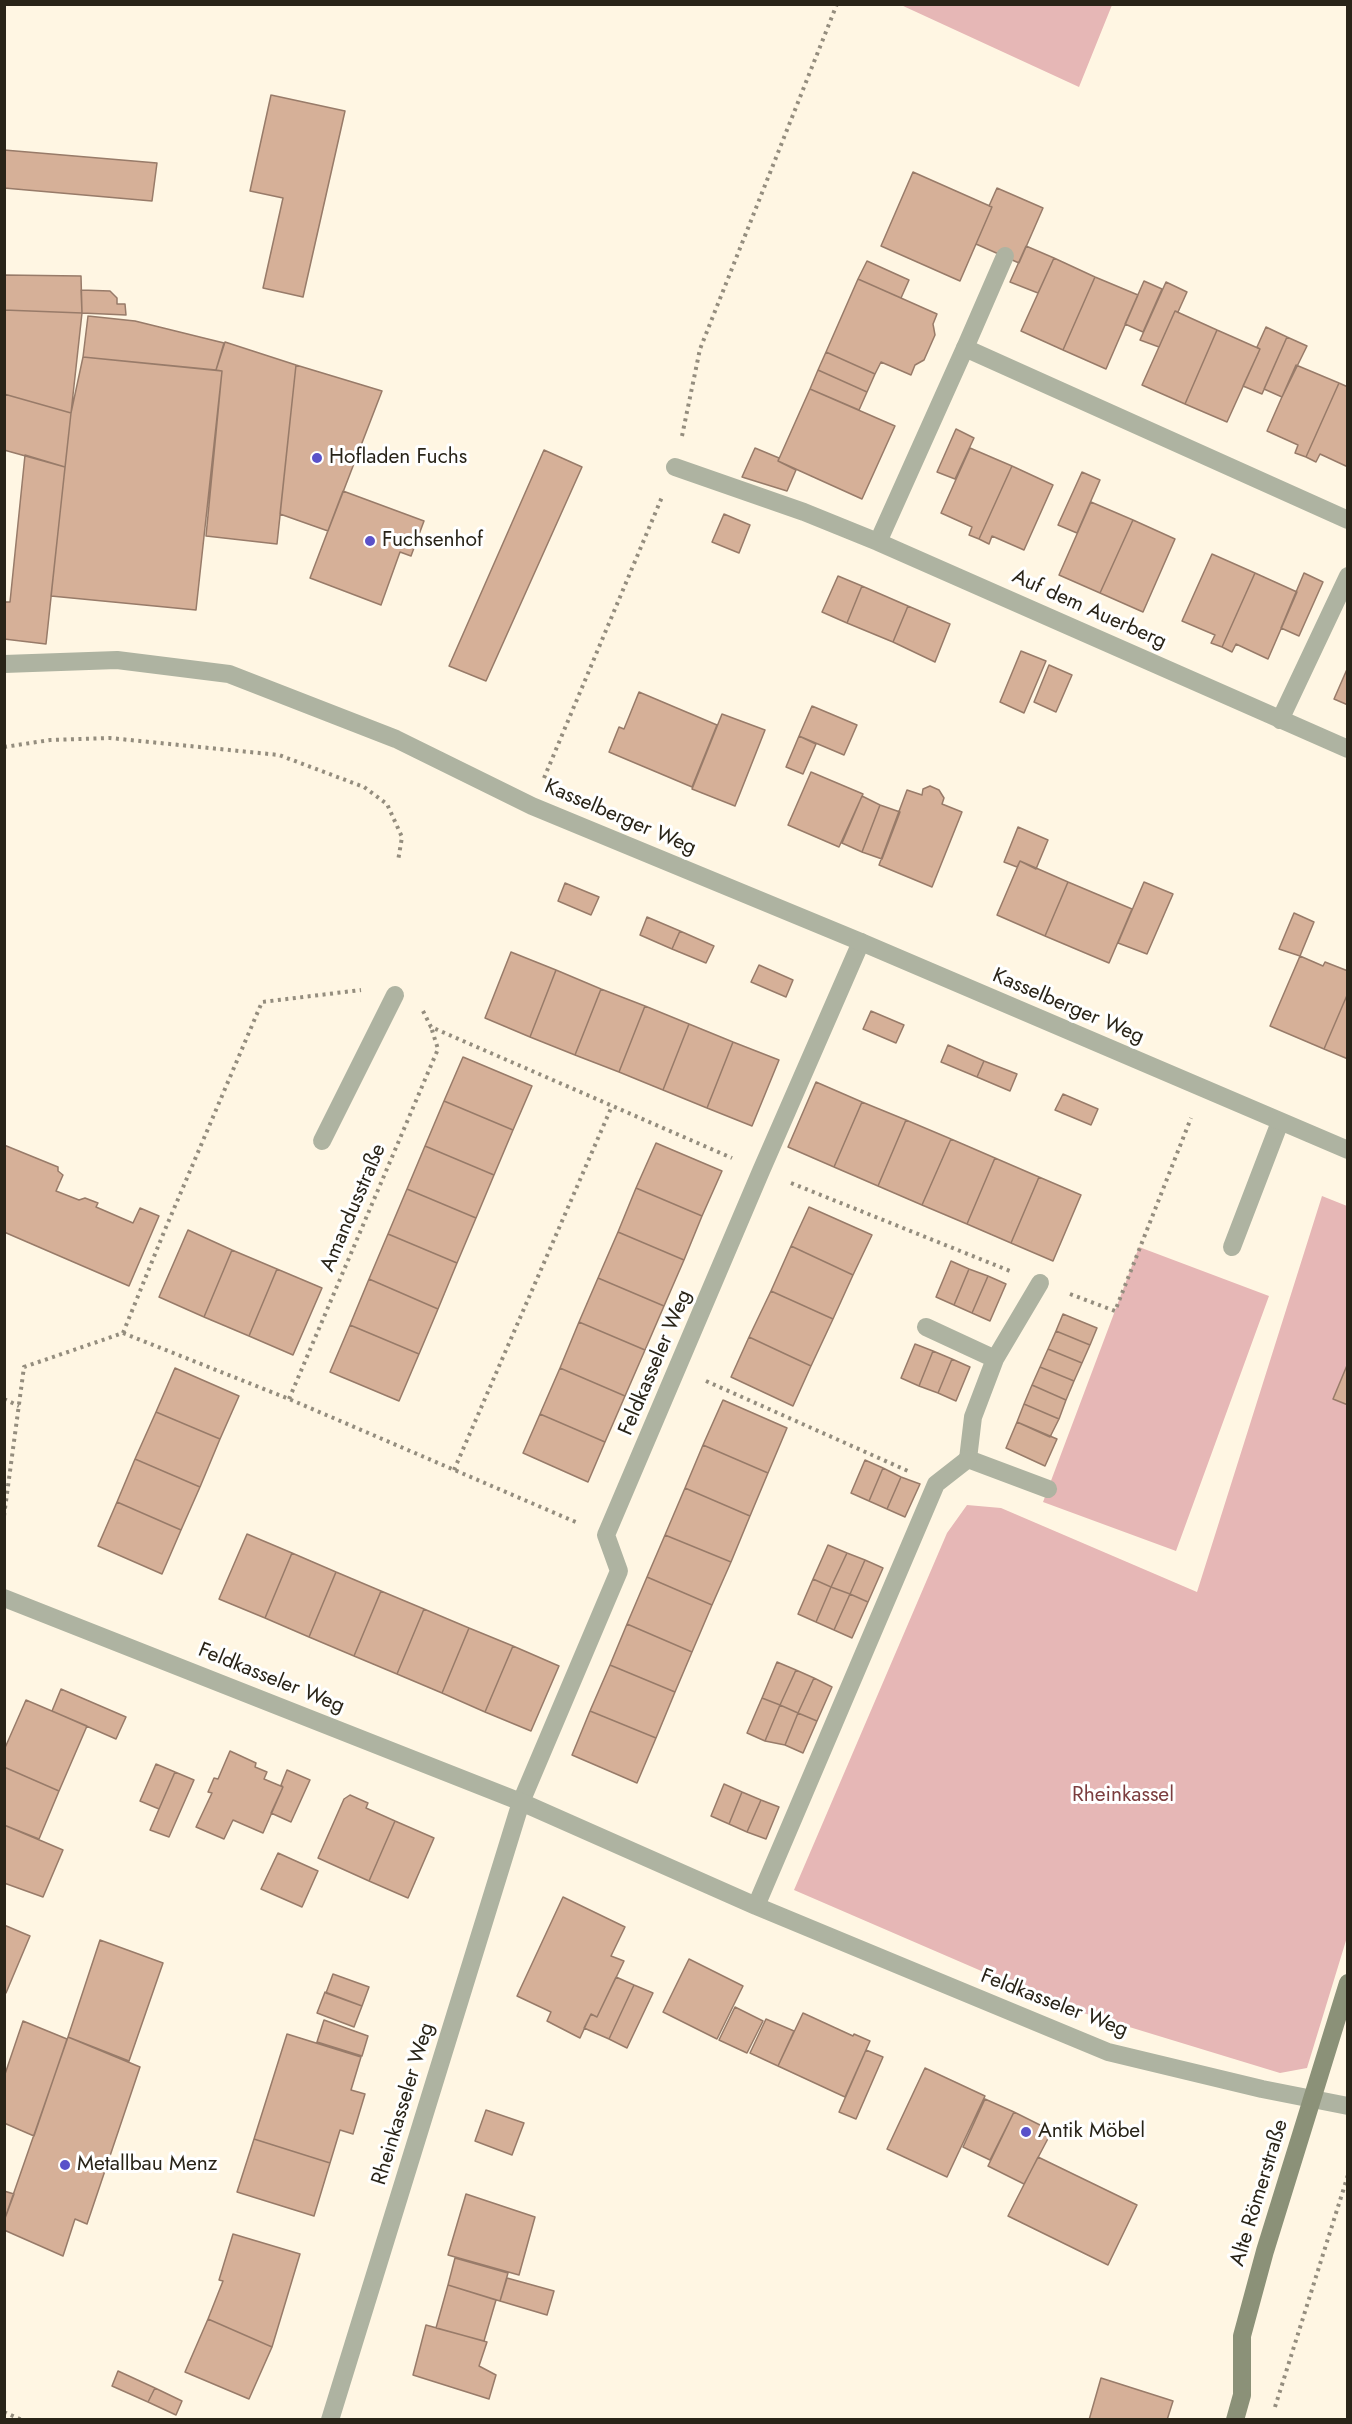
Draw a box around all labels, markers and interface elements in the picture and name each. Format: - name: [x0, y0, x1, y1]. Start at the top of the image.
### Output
- place label: Hofladen Fuchs: [329, 445, 467, 471]
- marker: Hofladen Fuchs: [310, 451, 324, 465]
- place label: Fuchsenhof: [382, 528, 483, 554]
- marker: Fuchsenhof: [363, 534, 377, 548]
- street label: Auf dem Auerberg: [1008, 565, 1170, 655]
- street label: Kasselberger Weg: [540, 775, 700, 861]
- street label: Kasselberger Weg: [988, 964, 1148, 1050]
- street label: Amandusstraße: [316, 1140, 392, 1276]
- street label: Feldkasseler Weg: [614, 1286, 698, 1440]
- street label: Feldkasseler Weg: [194, 1638, 348, 1720]
- park label: Rheinkassel: [1072, 1783, 1174, 1809]
- street label: Feldkasseler Weg: [977, 1964, 1131, 2044]
- street label: Rheinkasseler Weg: [367, 2020, 441, 2188]
- street label: Alte Römerstraße: [1226, 2117, 1294, 2269]
- place label: Antik Möbel: [1038, 2119, 1145, 2145]
- marker: Antik Möbel: [1019, 2125, 1033, 2139]
- place label: Metallbau Menz: [77, 2152, 218, 2178]
- marker: Metallbau Menz: [58, 2158, 72, 2172]

